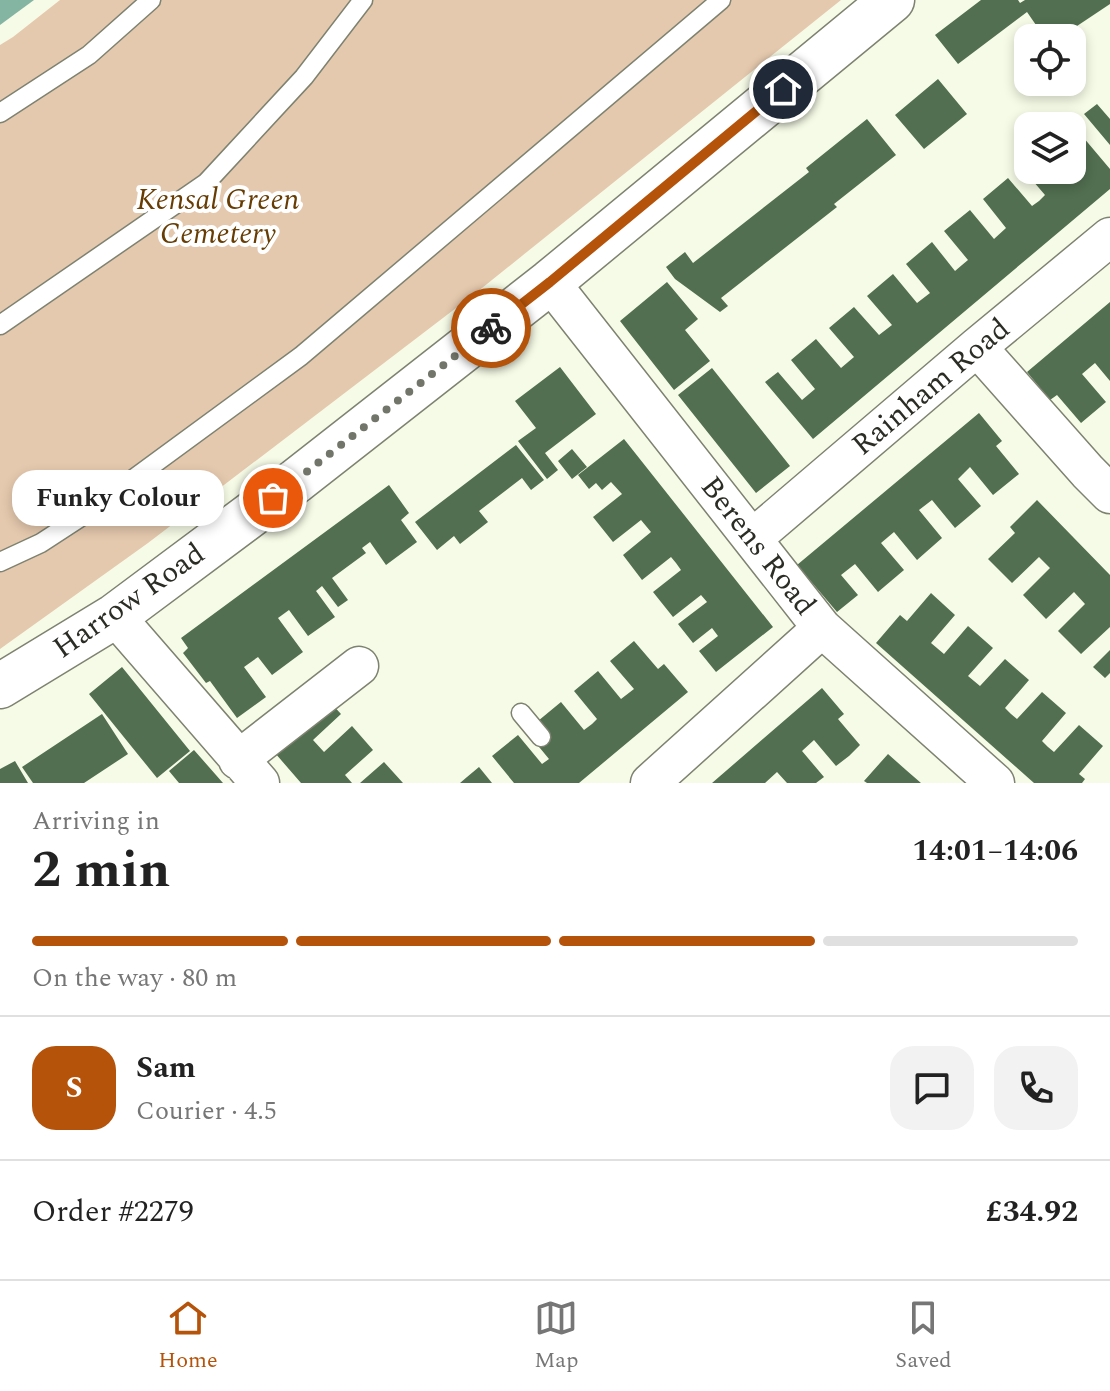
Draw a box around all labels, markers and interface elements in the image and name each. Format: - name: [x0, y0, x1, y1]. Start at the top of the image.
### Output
- map controls: [1014, 24, 1086, 184]
- button: locate: [1014, 24, 1086, 96]
- pin: [749, 55, 817, 123]
- icon: home: [761, 67, 805, 111]
- button: layers: [1014, 112, 1086, 184]
- park label: Kensal Green Cemetery: [137, 177, 300, 257]
- courier: [451, 288, 531, 368]
- icon: bike: [469, 306, 513, 350]
- street label: Rainham Road: [842, 307, 1020, 467]
- pin: [239, 464, 307, 532]
- street label: Berens Road: [689, 466, 827, 626]
- callout: Funky Colour: [13, 470, 225, 526]
- icon: bag: [251, 476, 295, 520]
- text: Funky Colour: [36, 478, 200, 518]
- street label: Harrow Road: [43, 531, 215, 671]
- text: Arriving in: [32, 801, 160, 841]
- text: 14:01–14:06: [912, 828, 1078, 874]
- text: 2 min: [32, 831, 170, 910]
- text: On the way · 80 m: [32, 958, 237, 998]
- text: Sam: [136, 1045, 196, 1091]
- button: chat: [890, 1046, 974, 1130]
- button: phone: [994, 1046, 1078, 1130]
- text: S: [65, 1065, 83, 1111]
- text: Courier · 4.5: [136, 1091, 277, 1131]
- text: Order #2279: [32, 1189, 194, 1235]
- text: £34.92: [986, 1189, 1078, 1235]
- tab: Home: [158, 1296, 218, 1377]
- tab: Map: [534, 1296, 579, 1377]
- tab: Saved: [895, 1296, 952, 1377]

